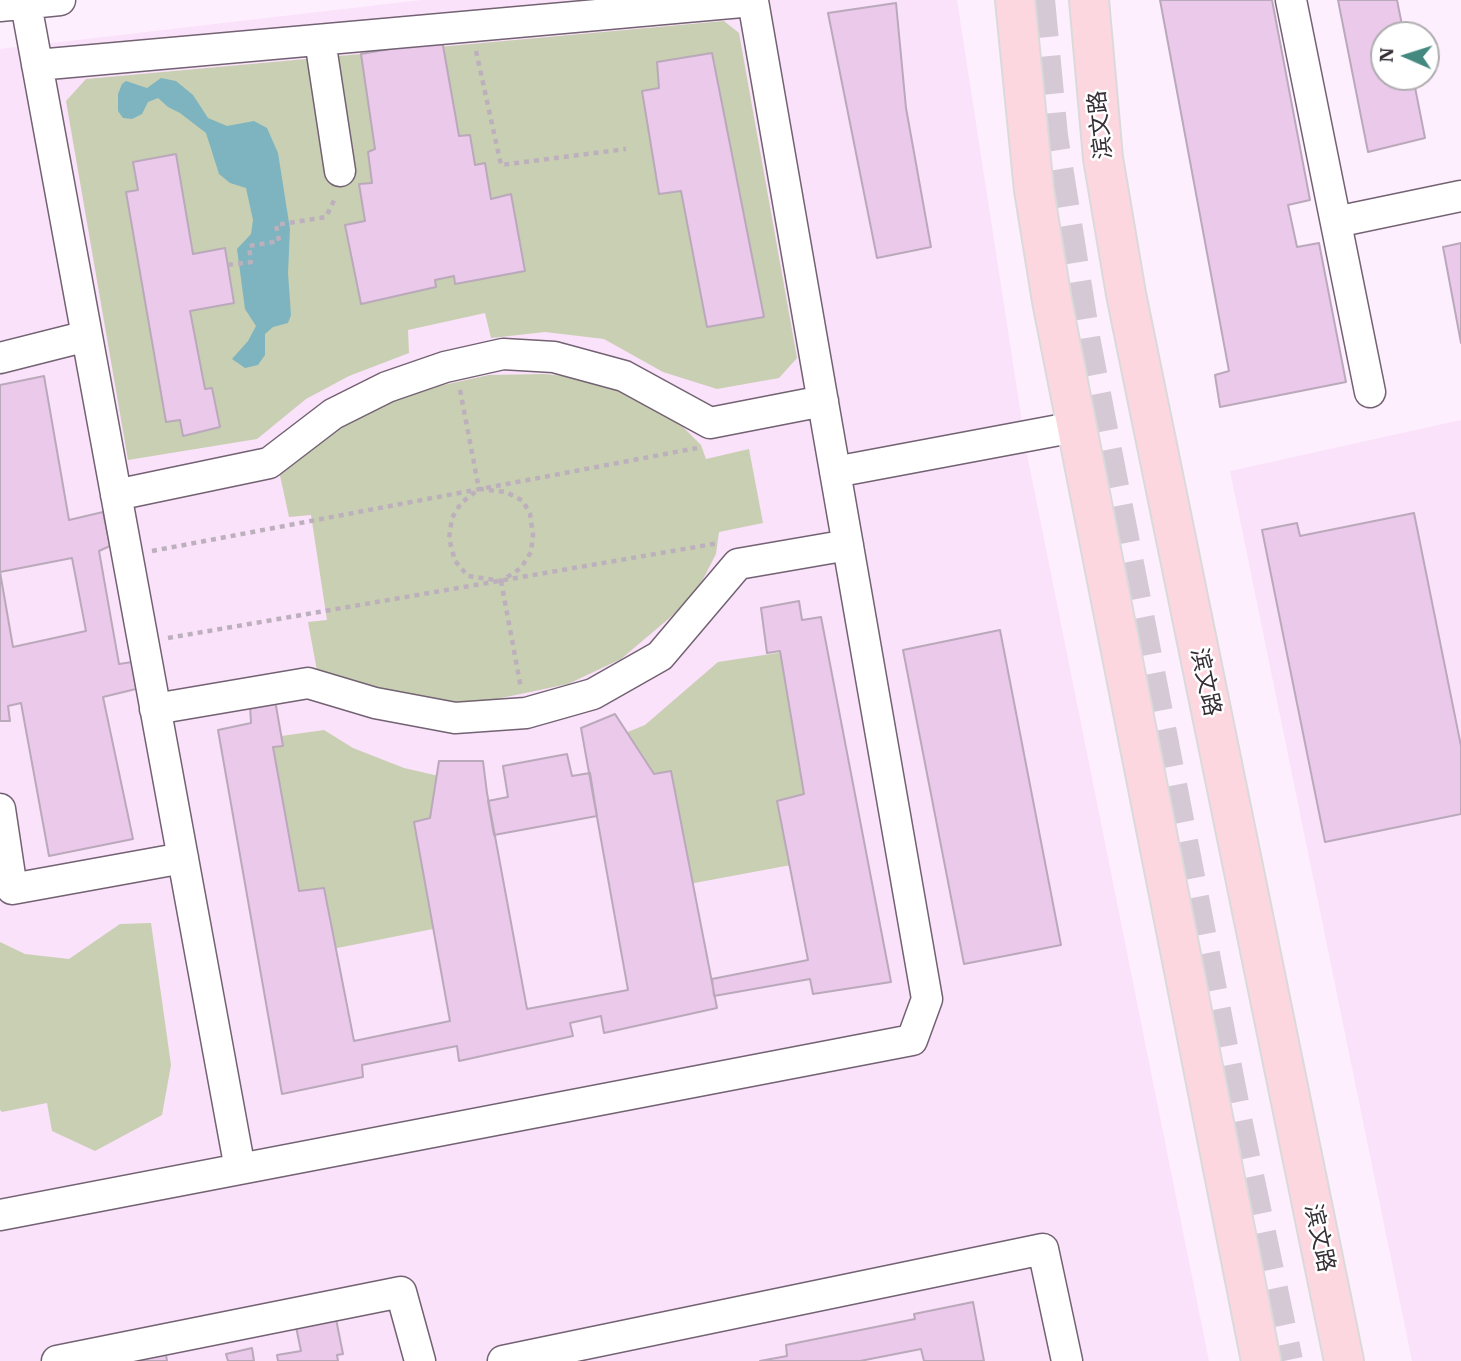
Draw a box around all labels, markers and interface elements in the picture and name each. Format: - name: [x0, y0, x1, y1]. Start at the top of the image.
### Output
- north arrow: [1370, 21, 1440, 91]
- text: N: [1374, 47, 1398, 63]
- street label: 滨文路: [1084, 89, 1118, 161]
- street label: 滨文路: [1184, 645, 1226, 719]
- street label: 滨文路: [1298, 1201, 1340, 1275]

